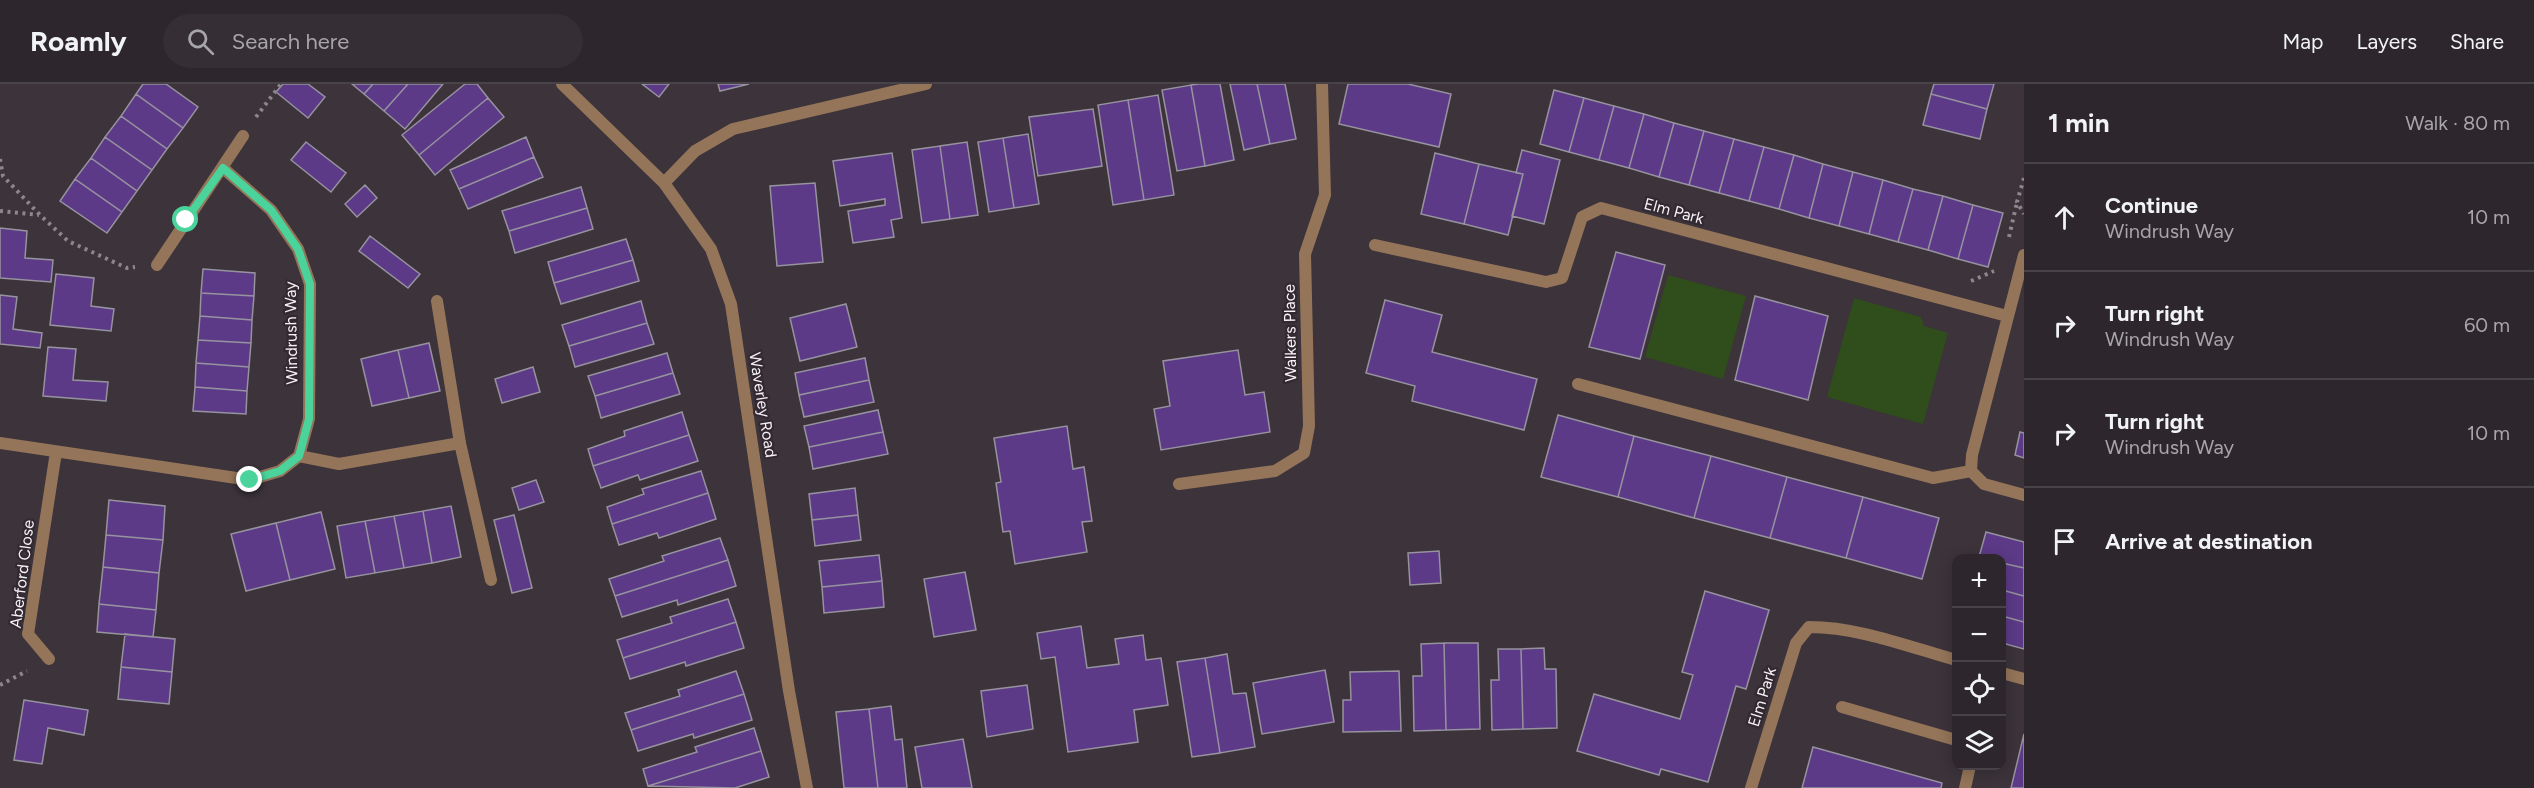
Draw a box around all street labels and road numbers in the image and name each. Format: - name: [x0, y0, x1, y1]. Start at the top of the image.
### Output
- street label: Elm Park: [1642, 194, 1706, 228]
- street label: Windrush Way: [281, 281, 301, 385]
- street label: Walkers Place: [1280, 284, 1300, 382]
- street label: Waverley Road: [745, 351, 781, 459]
- street label: Aberford Close: [6, 519, 38, 629]
- street label: Elm Park: [1744, 665, 1780, 729]

